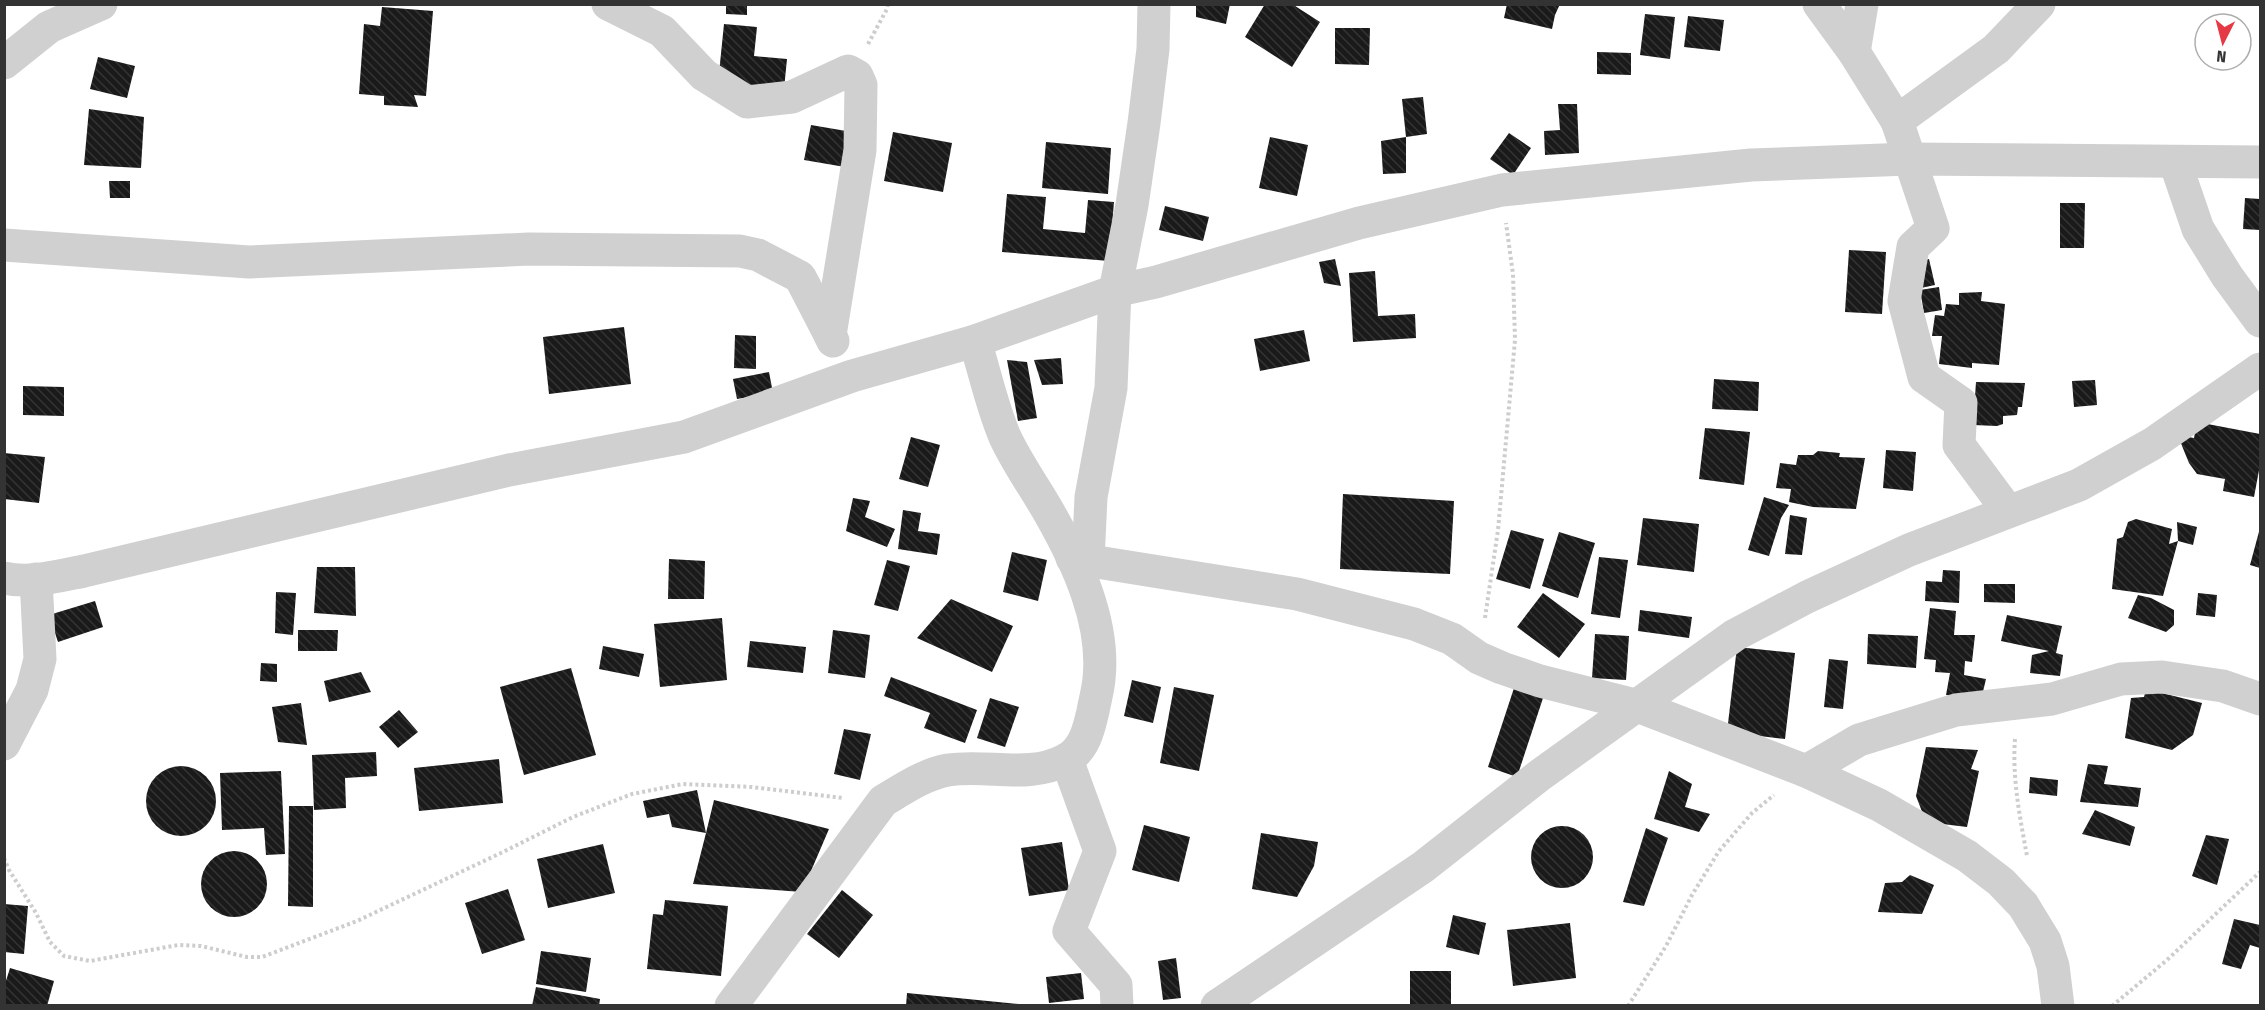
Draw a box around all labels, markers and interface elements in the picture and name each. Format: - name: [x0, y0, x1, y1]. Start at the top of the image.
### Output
- north arrow: [2193, 12, 2253, 72]
- text: N: [2216, 46, 2227, 66]

